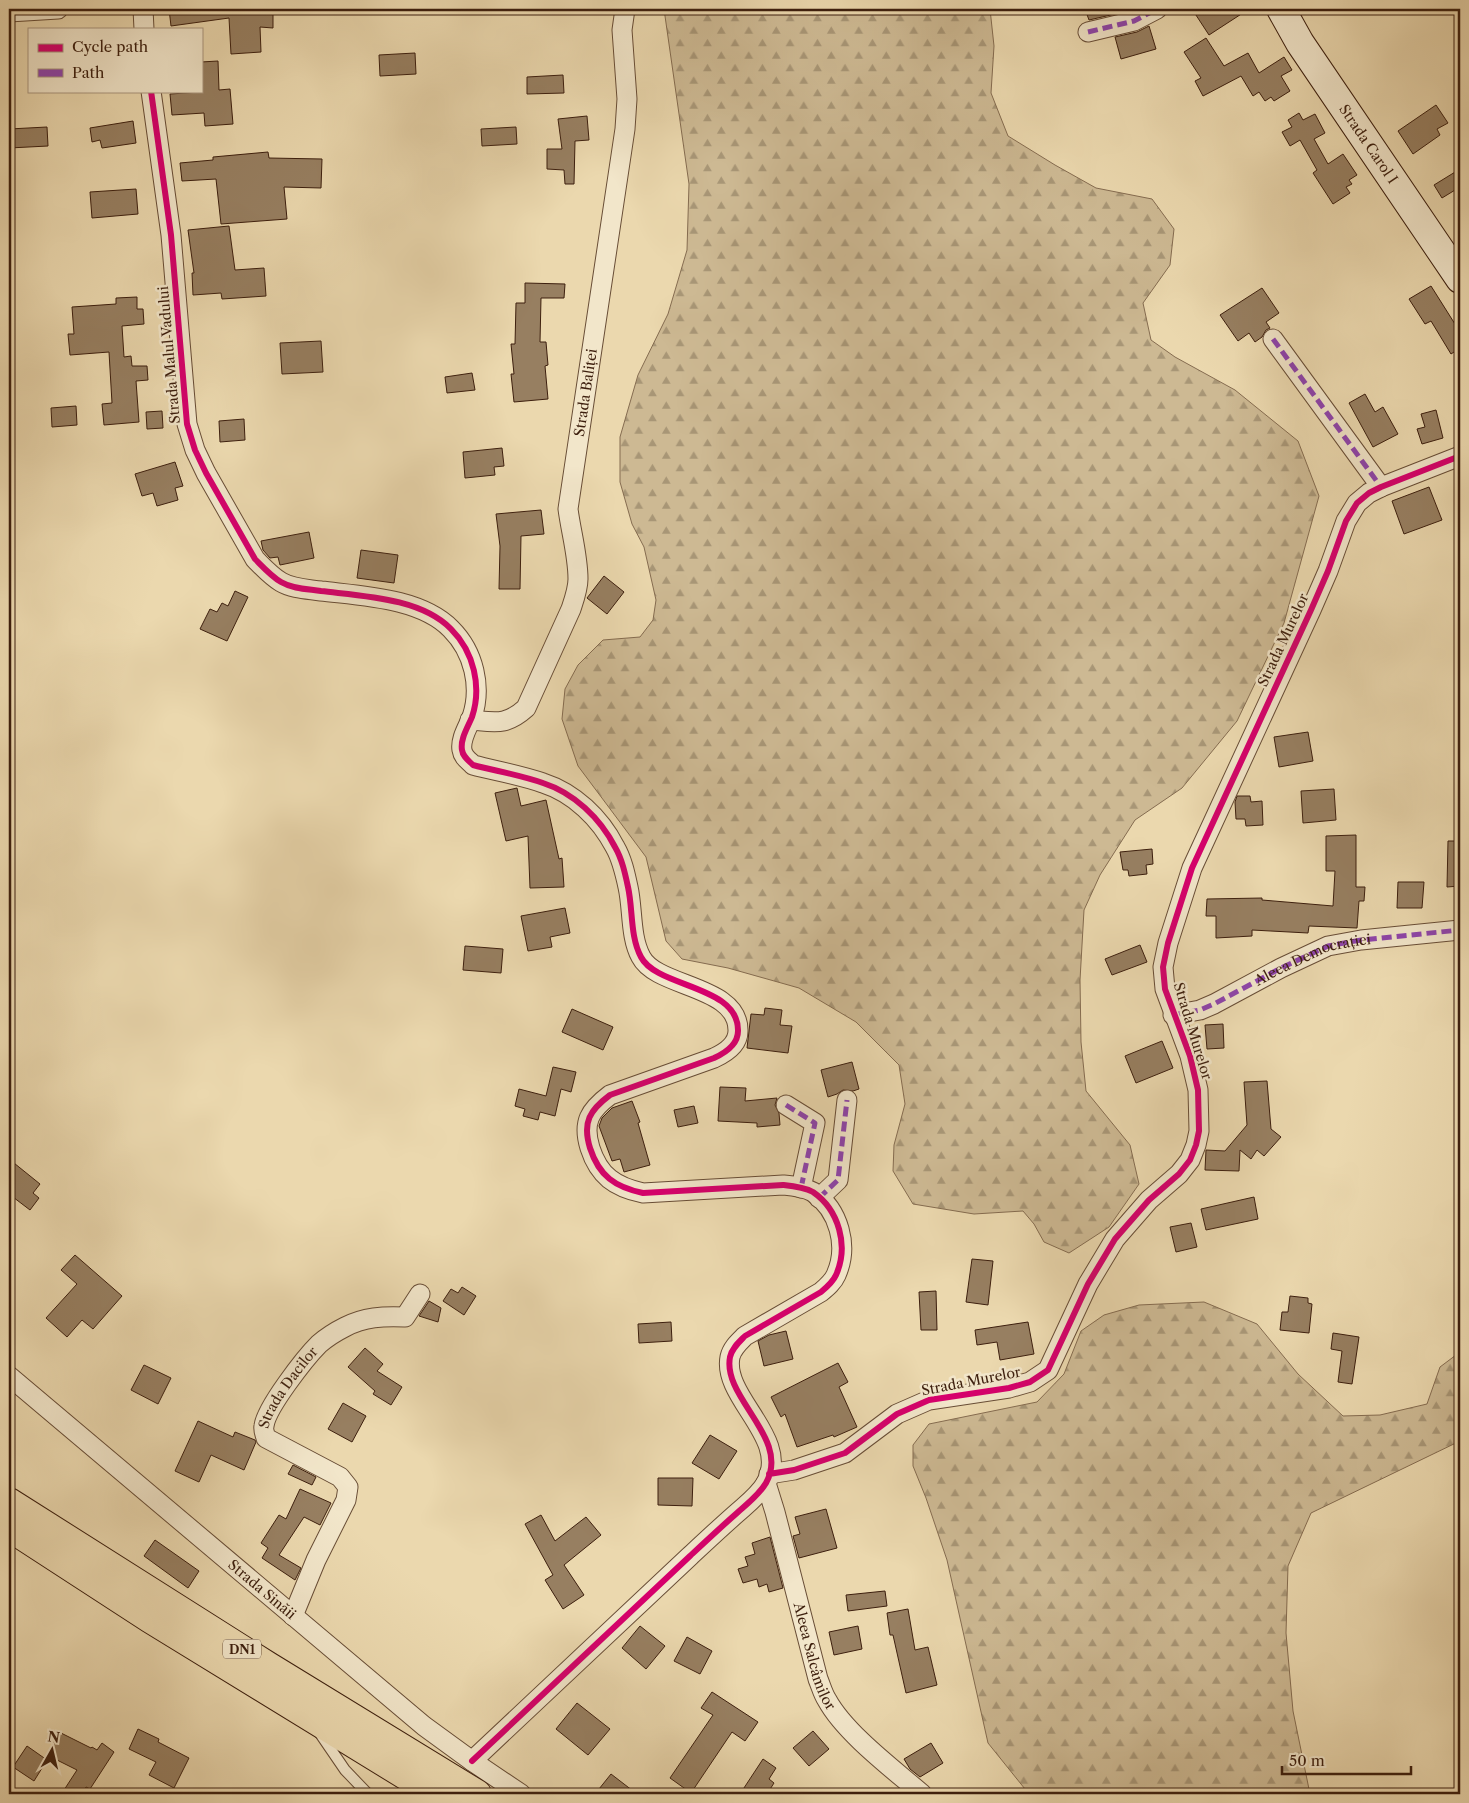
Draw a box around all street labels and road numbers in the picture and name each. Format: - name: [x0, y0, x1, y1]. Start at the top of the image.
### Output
- street label: Strada Carol I: [1335, 101, 1402, 187]
- street label: Strada Malul Vadului: [154, 285, 184, 425]
- street label: Strada Baliței: [570, 347, 601, 438]
- street label: Strada Murelor: [1254, 590, 1312, 689]
- street label: Aleea Democrației: [1251, 930, 1372, 990]
- street label: Strada Murelor: [1170, 980, 1216, 1082]
- street label: Strada Dacilor: [255, 1343, 321, 1430]
- street label: Strada Murelor: [920, 1363, 1022, 1399]
- street label: Strada Sinăii: [224, 1556, 300, 1623]
- street label: Aleea Salcâmilor: [789, 1600, 840, 1714]
- road number: DN1: [223, 1640, 261, 1658]

